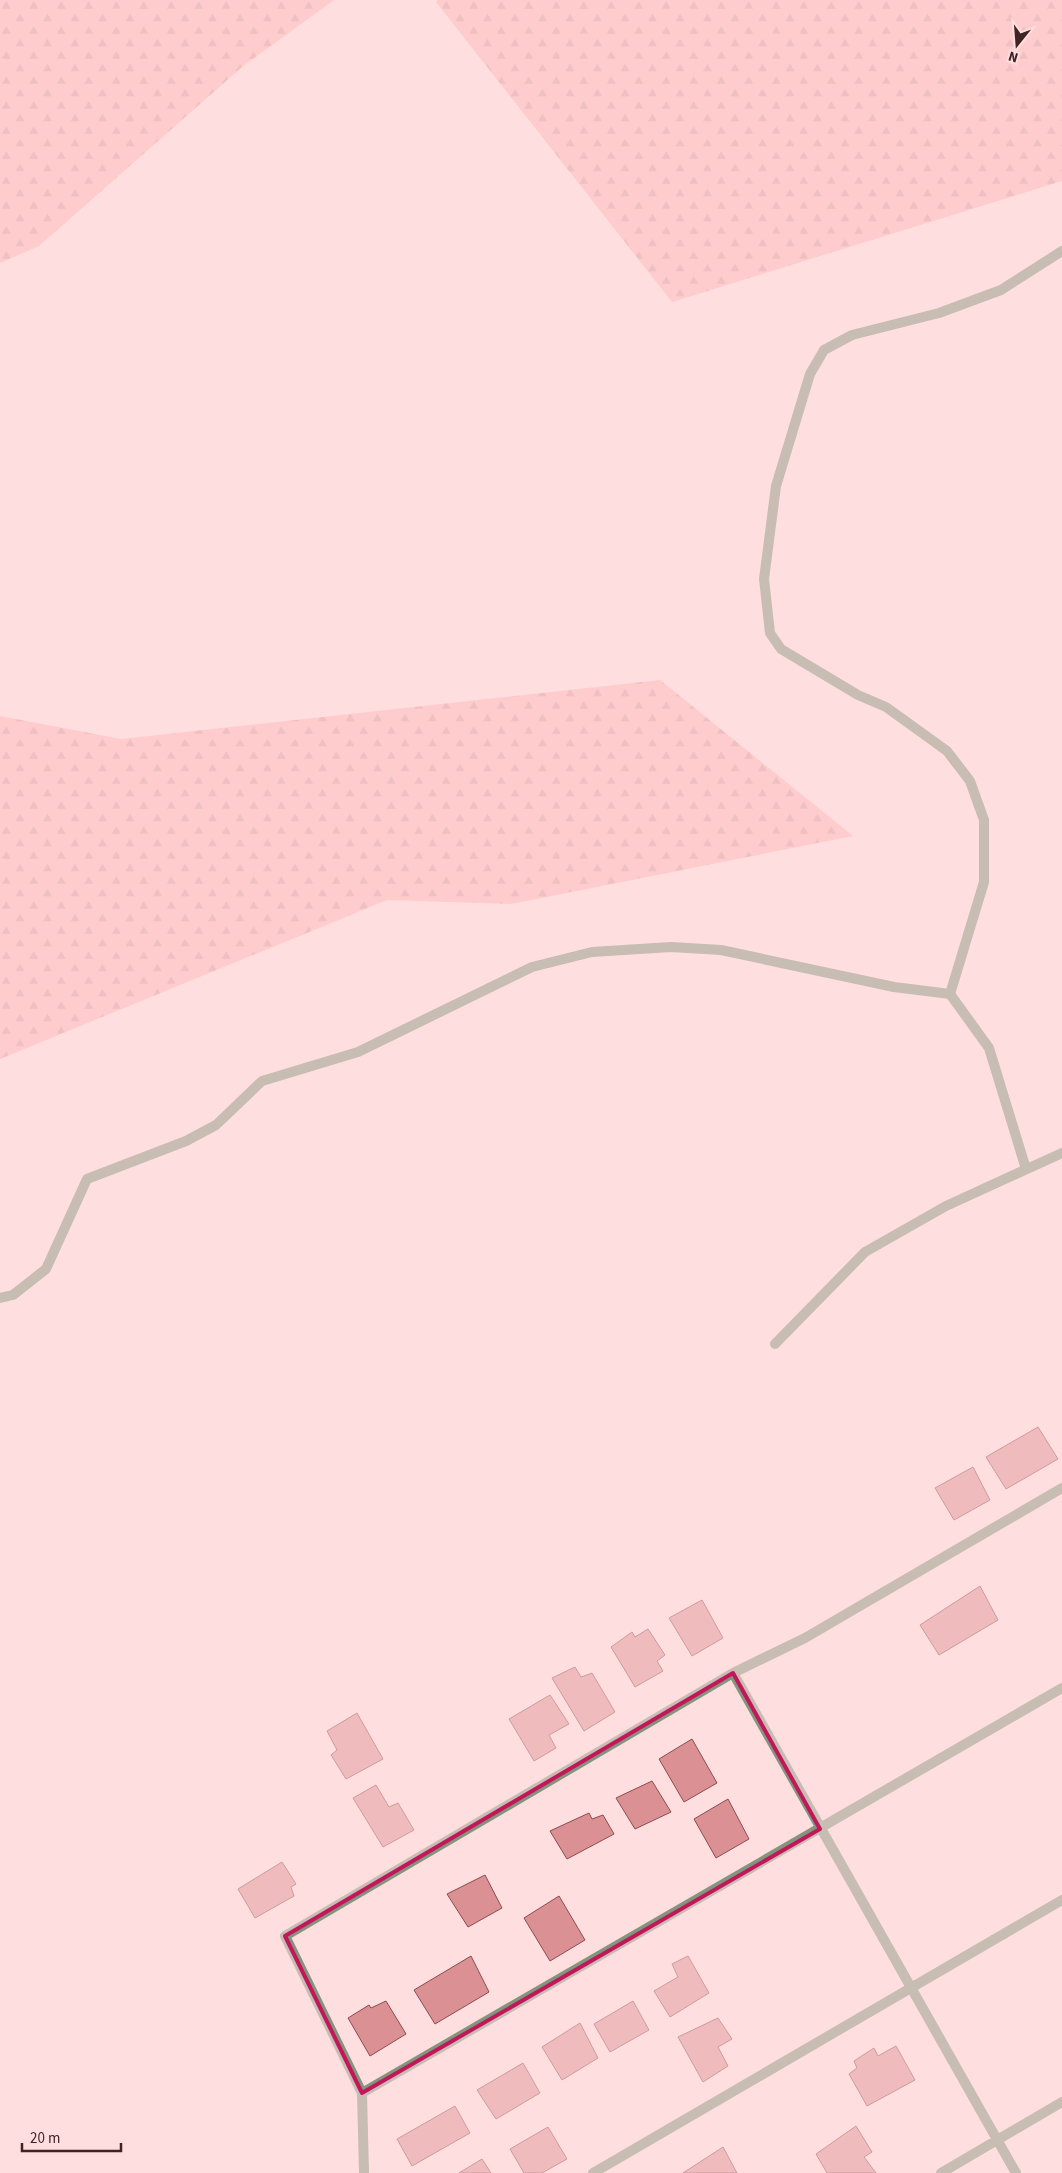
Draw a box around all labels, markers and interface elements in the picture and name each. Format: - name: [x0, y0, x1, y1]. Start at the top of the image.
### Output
- north arrow: [992, 20, 1042, 70]
- text: N: [1006, 46, 1021, 67]
- scale bar: [22, 2120, 121, 2152]
- text: 20 m: [30, 2128, 60, 2149]

